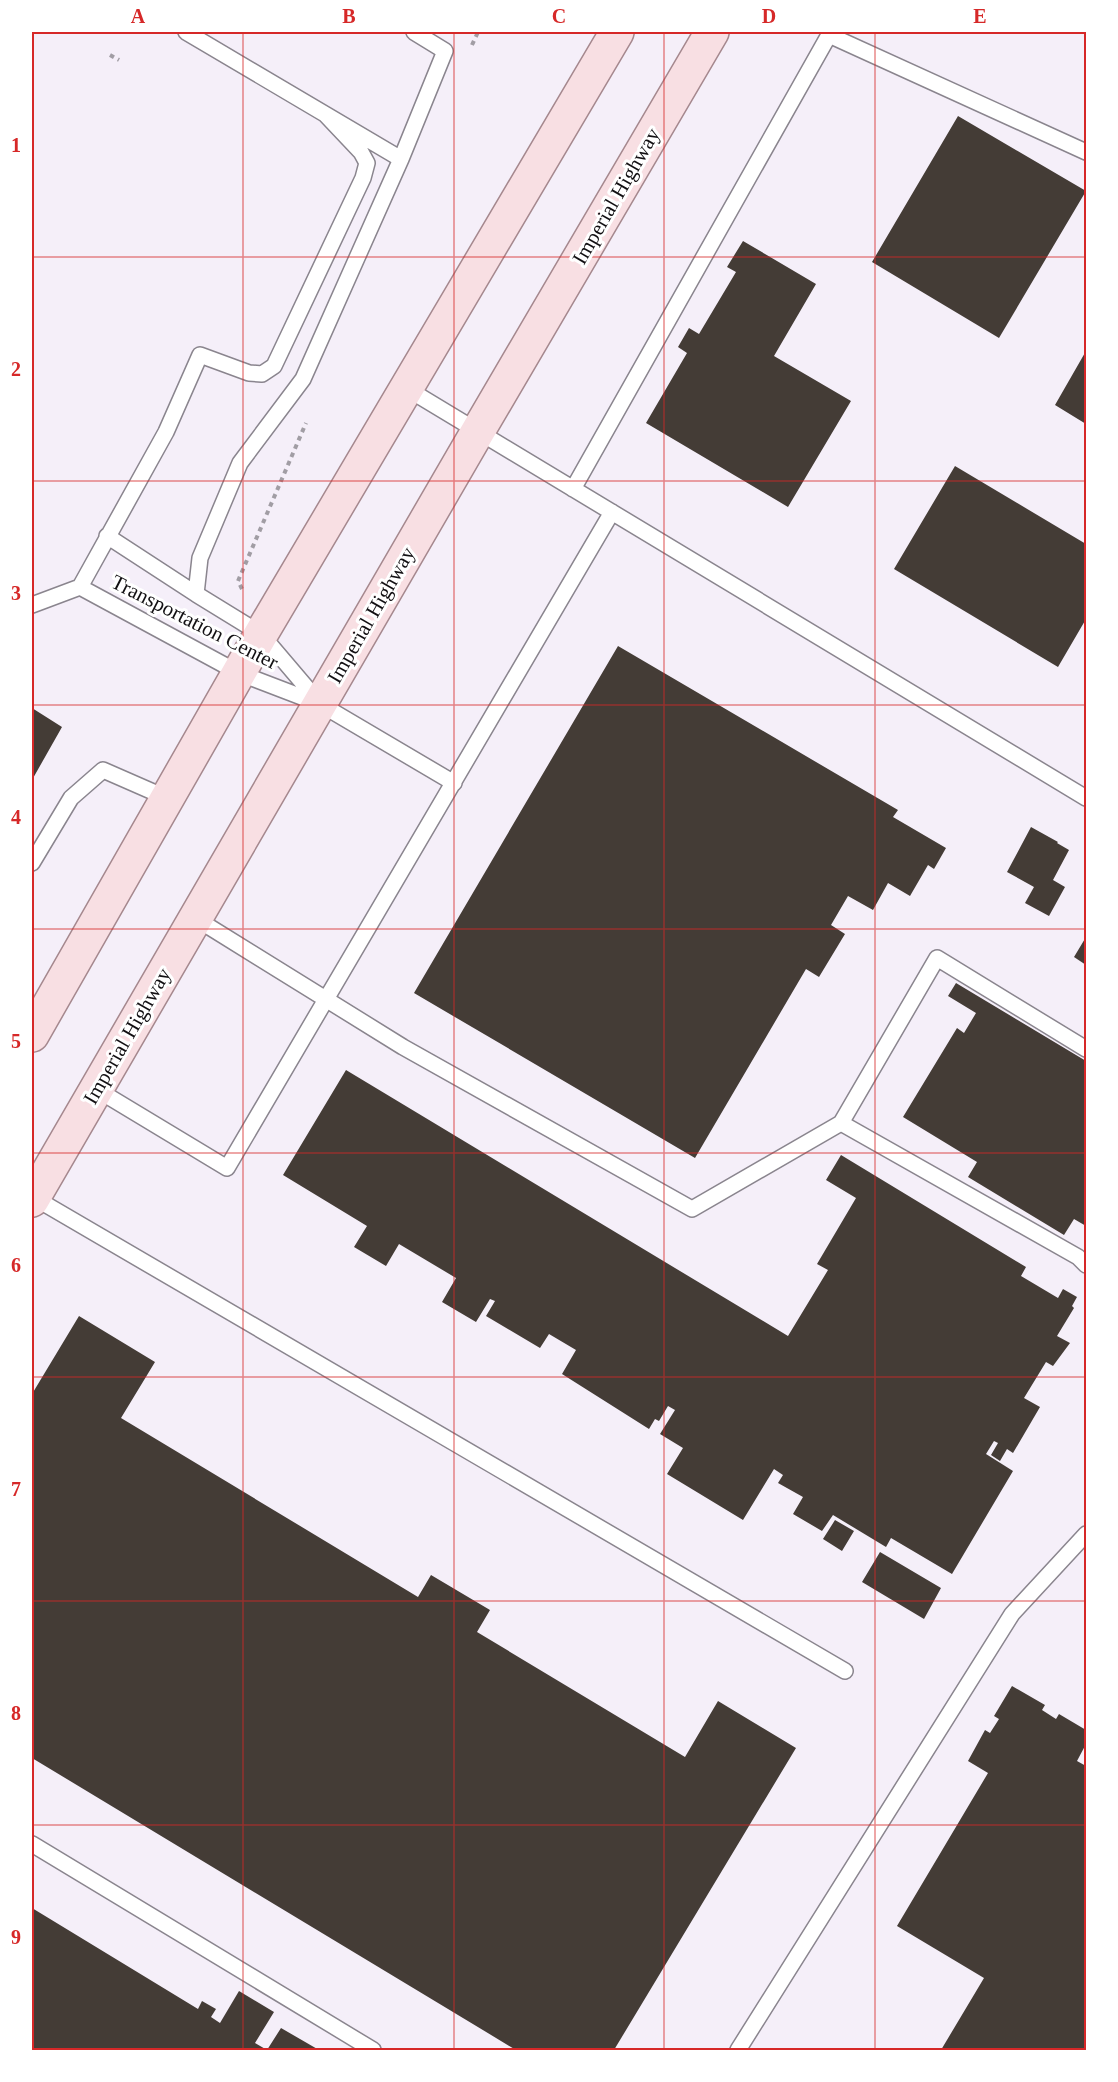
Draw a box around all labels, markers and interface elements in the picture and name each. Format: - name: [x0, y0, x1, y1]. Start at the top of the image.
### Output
- text: A: [131, 5, 146, 27]
- text: B: [342, 5, 356, 27]
- text: C: [552, 5, 566, 27]
- text: D: [762, 5, 776, 27]
- text: E: [973, 5, 987, 27]
- street label: Imperial Highway: [567, 123, 665, 268]
- text: 1: [11, 134, 21, 156]
- text: 2: [11, 358, 21, 380]
- street label: Imperial Highway: [322, 542, 420, 687]
- street label: Transportation Center: [108, 570, 282, 674]
- text: 3: [11, 582, 21, 604]
- text: 4: [11, 806, 21, 828]
- street label: Imperial Highway: [78, 963, 176, 1108]
- text: 5: [11, 1030, 21, 1052]
- text: 6: [11, 1254, 21, 1276]
- text: 7: [11, 1478, 21, 1500]
- text: 8: [11, 1702, 21, 1724]
- text: 9: [11, 1926, 21, 1948]

